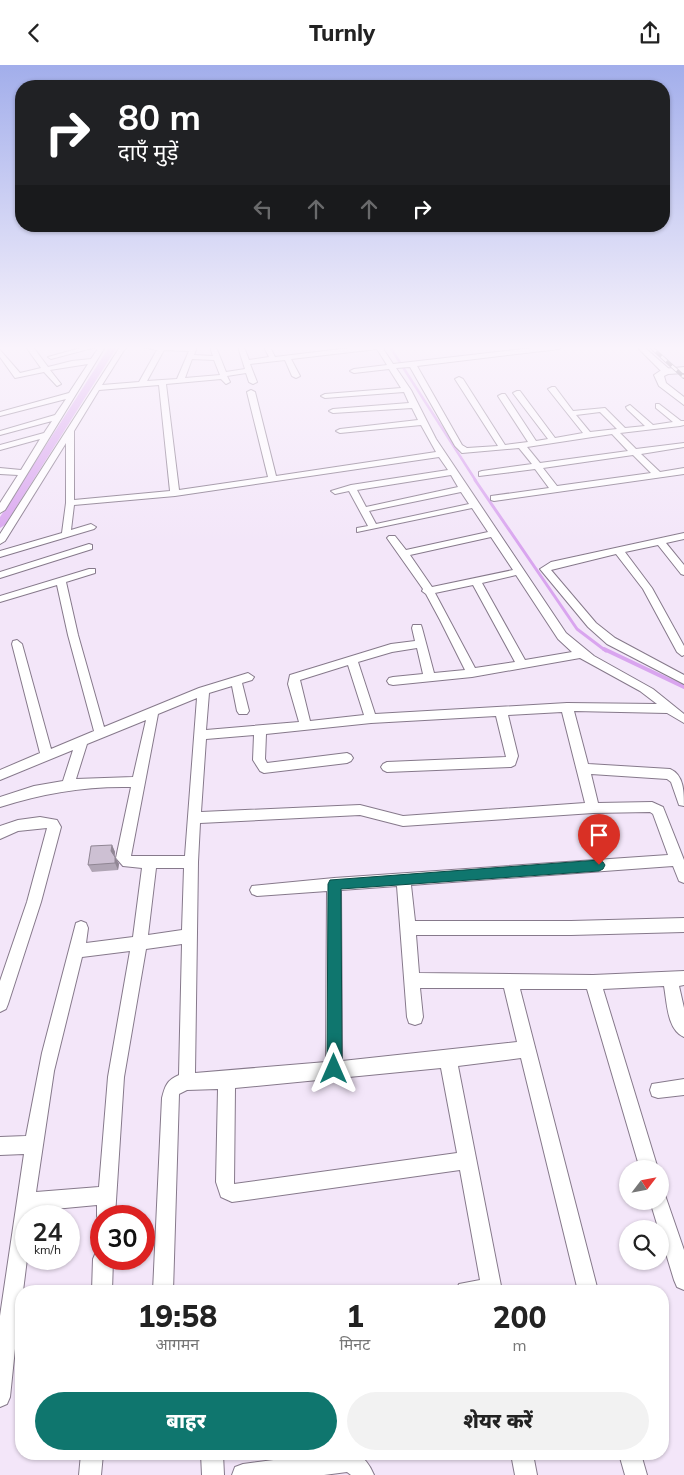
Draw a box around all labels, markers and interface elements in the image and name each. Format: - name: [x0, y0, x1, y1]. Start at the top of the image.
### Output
- icon: back: [20, 19, 48, 47]
- text: Turnly: [309, 19, 375, 47]
- icon: share: [636, 19, 664, 47]
- text: 80 m: [118, 95, 201, 139]
- icon: right: [35, 100, 100, 165]
- text: दाएँ मुड़ें: [118, 138, 178, 166]
- icon: left: [249, 195, 277, 223]
- icon: ahead: [302, 195, 330, 223]
- icon: ahead: [355, 195, 383, 223]
- icon: right: [408, 195, 436, 223]
- pin: [578, 814, 620, 865]
- icon: arrive: [585, 821, 613, 849]
- position arrow: [307, 1042, 359, 1094]
- north arrow: [619, 1160, 669, 1210]
- map controls: [619, 1160, 669, 1270]
- speed limit sign: 30: [90, 1205, 155, 1270]
- text: 24: [32, 1216, 63, 1247]
- button: search: [619, 1220, 669, 1270]
- text: km/h: [34, 1242, 61, 1257]
- text: 19:58: [137, 1297, 217, 1335]
- text: 1: [346, 1297, 364, 1335]
- text: 200: [493, 1298, 547, 1336]
- text: आगमन: [155, 1334, 199, 1354]
- text: मिनट: [340, 1334, 370, 1354]
- text: m: [513, 1335, 527, 1355]
- button: बाहर: [35, 1392, 337, 1450]
- button: शेयर करें: [347, 1392, 649, 1450]

